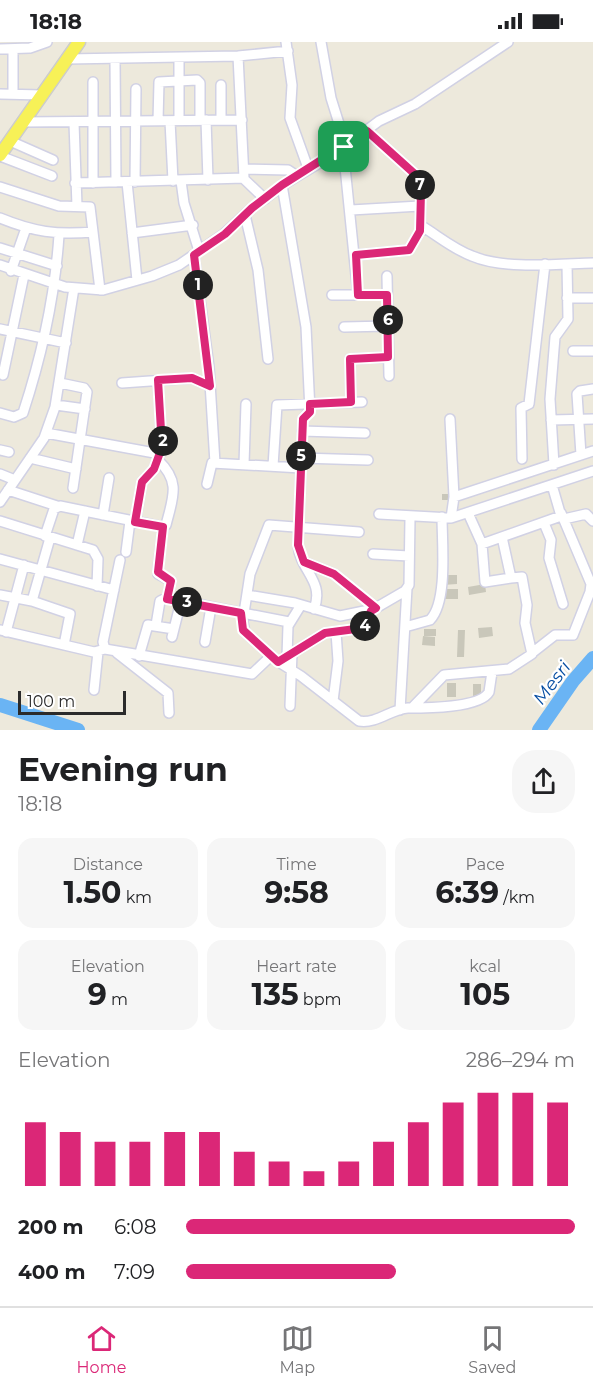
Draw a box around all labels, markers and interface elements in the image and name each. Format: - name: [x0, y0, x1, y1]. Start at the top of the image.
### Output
- text: 18:18: [30, 8, 82, 35]
- pin: [318, 121, 369, 172]
- icon: arrive: [327, 130, 360, 163]
- pin: 7: [405, 170, 435, 200]
- text: 7: [415, 175, 425, 194]
- pin: 1: [183, 270, 213, 300]
- text: 1: [195, 275, 201, 294]
- pin: 6: [373, 305, 403, 335]
- text: 6: [383, 310, 393, 329]
- pin: 2: [148, 426, 178, 456]
- text: 2: [158, 431, 168, 450]
- pin: 5: [286, 441, 316, 471]
- text: 5: [296, 446, 306, 465]
- pin: 3: [172, 587, 202, 617]
- text: 3: [182, 592, 192, 611]
- pin: 4: [350, 611, 380, 641]
- text: 4: [359, 616, 371, 635]
- water label: Mesri: [529, 657, 576, 709]
- scale bar: [18, 688, 126, 716]
- text: 100 m: [27, 692, 75, 711]
- text: Evening run: [18, 749, 228, 789]
- button: share: [512, 750, 575, 813]
- text: 18:18: [18, 792, 62, 816]
- text: Distance: [73, 855, 143, 874]
- text: Time: [276, 855, 317, 874]
- text: Pace: [466, 855, 505, 874]
- text: 1.50: [64, 874, 121, 911]
- text: 9:58: [264, 874, 329, 911]
- text: 6:39: [435, 874, 499, 911]
- text: km: [121, 888, 152, 907]
- text: /km: [499, 888, 535, 907]
- text: Elevation: [71, 957, 145, 976]
- text: Heart rate: [256, 957, 337, 976]
- text: kcal: [469, 957, 501, 976]
- text: 9: [88, 976, 107, 1013]
- text: 135: [252, 976, 299, 1013]
- text: 105: [460, 976, 510, 1013]
- text: m: [107, 990, 128, 1009]
- text: bpm: [299, 990, 341, 1009]
- text: Elevation: [18, 1048, 110, 1072]
- text: 286–294 m: [466, 1048, 575, 1072]
- text: 200 m: [18, 1215, 84, 1239]
- text: 6:08: [114, 1215, 156, 1239]
- text: 400 m: [18, 1260, 86, 1284]
- text: 7:09: [114, 1260, 155, 1284]
- tab: Home: [77, 1322, 126, 1377]
- tab: Map: [280, 1322, 315, 1377]
- tab: Saved: [468, 1322, 516, 1377]

